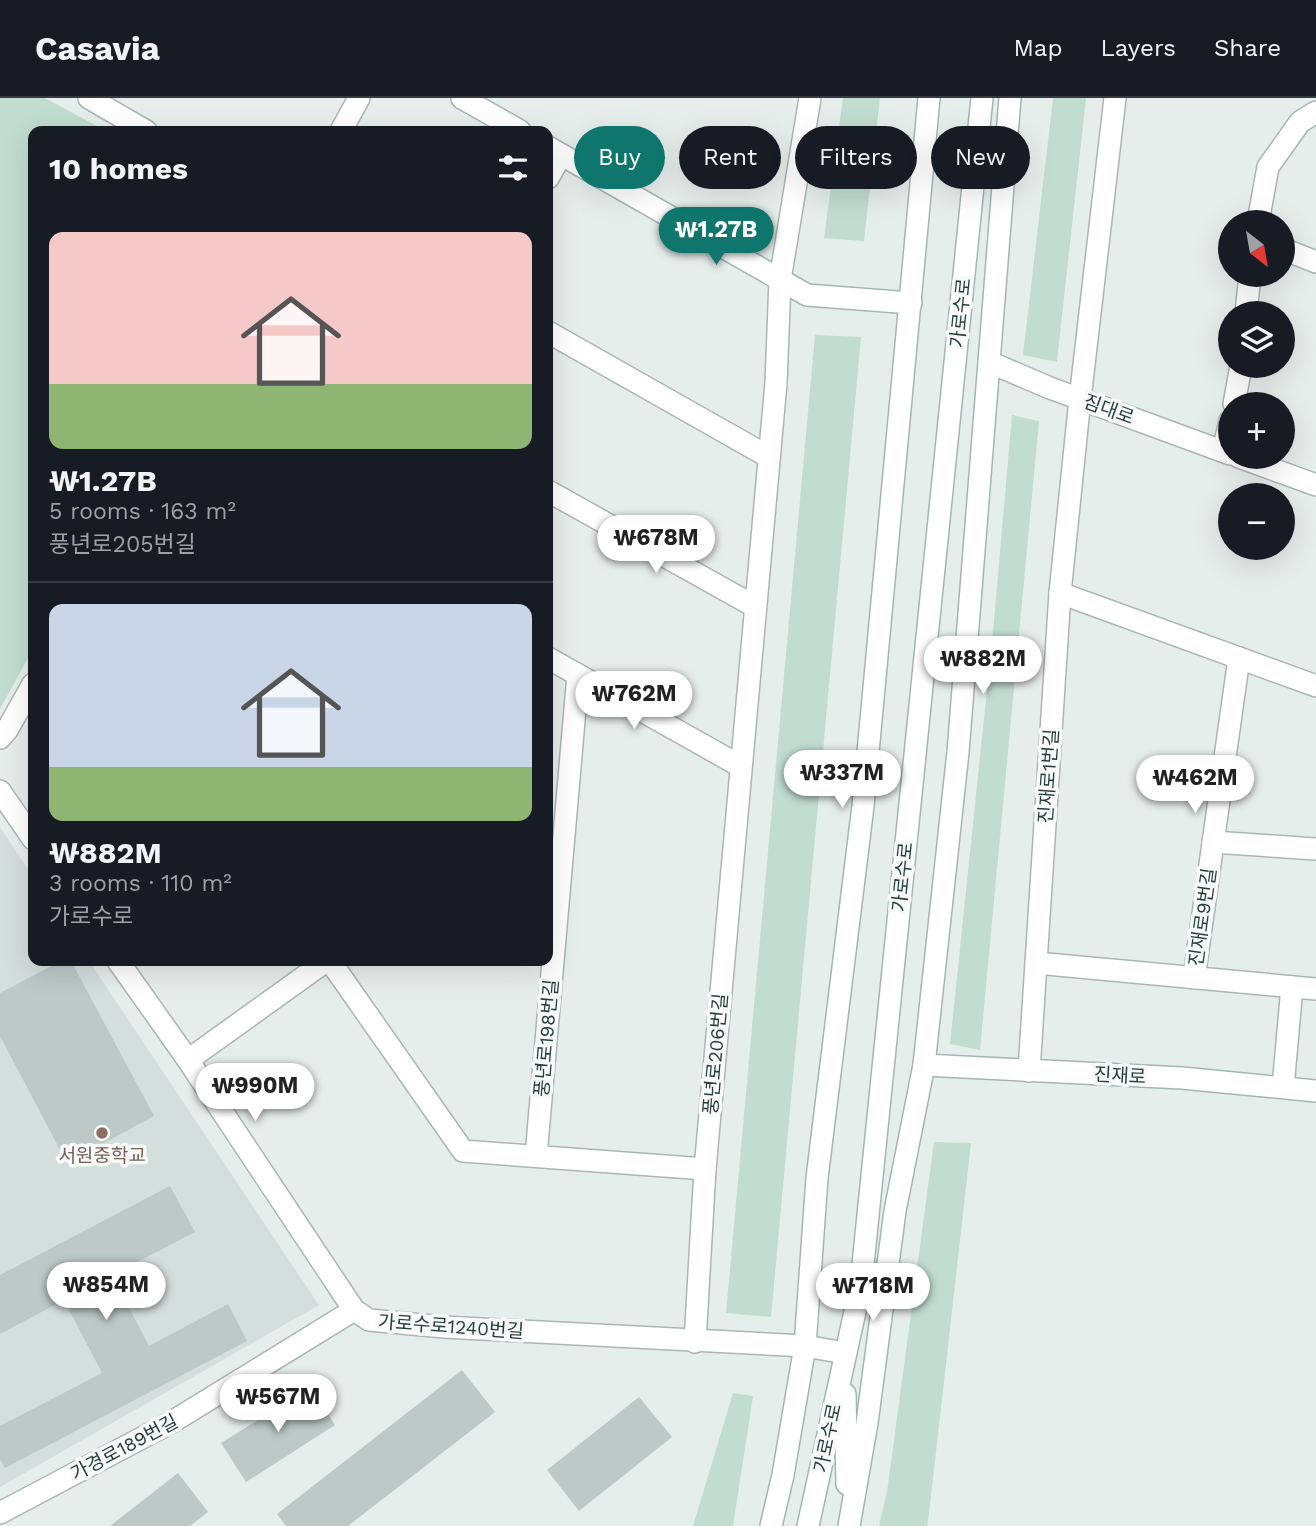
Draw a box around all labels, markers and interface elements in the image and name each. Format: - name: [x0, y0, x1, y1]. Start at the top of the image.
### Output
- text: Casavia: [35, 29, 160, 68]
- text: Map: [1014, 34, 1062, 62]
- text: Layers: [1100, 34, 1176, 62]
- text: Share: [1214, 34, 1281, 62]
- chip: Buy: [574, 126, 665, 189]
- chip: Rent: [679, 126, 781, 189]
- chip: Filters: [795, 126, 917, 189]
- chip: New: [931, 126, 1030, 189]
- icon: filters: [494, 149, 532, 187]
- text: 10 homes: [49, 151, 188, 186]
- pin: ₩1.27B: [659, 208, 773, 267]
- north arrow: [1218, 210, 1295, 287]
- map controls: [1218, 210, 1295, 560]
- text: ₩1.27B: [675, 216, 757, 243]
- street label: 가로수로: [945, 277, 976, 349]
- icon: home: [228, 278, 354, 404]
- button: layers: [1218, 301, 1295, 378]
- street label: 짐대로: [1080, 390, 1137, 429]
- button: +: [1218, 392, 1295, 469]
- text: ₩1.27B: [49, 463, 157, 498]
- button: −: [1218, 483, 1295, 560]
- text: 5 rooms · 163 m²: [49, 498, 236, 525]
- pin: ₩678M: [607, 516, 705, 575]
- text: ₩678M: [613, 524, 699, 551]
- text: 풍년로205번길: [49, 531, 196, 558]
- pin: ₩882M: [934, 636, 1032, 696]
- text: ₩882M: [940, 645, 1026, 672]
- icon: home: [228, 650, 354, 776]
- pin: ₩762M: [585, 672, 683, 731]
- text: ₩762M: [591, 680, 677, 707]
- street label: 진재로1번길: [1034, 728, 1063, 824]
- pin: ₩337M: [793, 750, 891, 810]
- pin: ₩462M: [1146, 756, 1244, 815]
- text: ₩337M: [800, 759, 884, 786]
- text: ₩462M: [1152, 764, 1238, 791]
- text: ₩882M: [49, 835, 162, 870]
- street label: 가로수로: [887, 841, 918, 913]
- street label: 진재로9번길: [1184, 866, 1221, 968]
- text: 3 rooms · 110 m²: [49, 870, 232, 897]
- text: 가로수로: [49, 903, 134, 930]
- street label: 풍년로198번길: [530, 978, 563, 1098]
- street label: 풍년로206번길: [699, 992, 732, 1116]
- pin: ₩990M: [206, 1063, 304, 1123]
- street label: 진재로: [1093, 1063, 1147, 1088]
- text: ₩990M: [211, 1072, 299, 1099]
- marker: 서원중학교: [94, 1125, 110, 1141]
- place label: 서원중학교: [58, 1144, 146, 1167]
- pin: ₩854M: [57, 1262, 155, 1322]
- pin: ₩718M: [824, 1264, 922, 1323]
- text: ₩854M: [63, 1271, 149, 1298]
- text: ₩718M: [832, 1272, 914, 1299]
- street label: 가로수로1240번길: [377, 1310, 525, 1343]
- pin: ₩567M: [229, 1374, 327, 1434]
- text: ₩567M: [236, 1383, 320, 1410]
- street label: 가로수로: [809, 1402, 846, 1475]
- street label: 가경로189번길: [67, 1410, 182, 1485]

